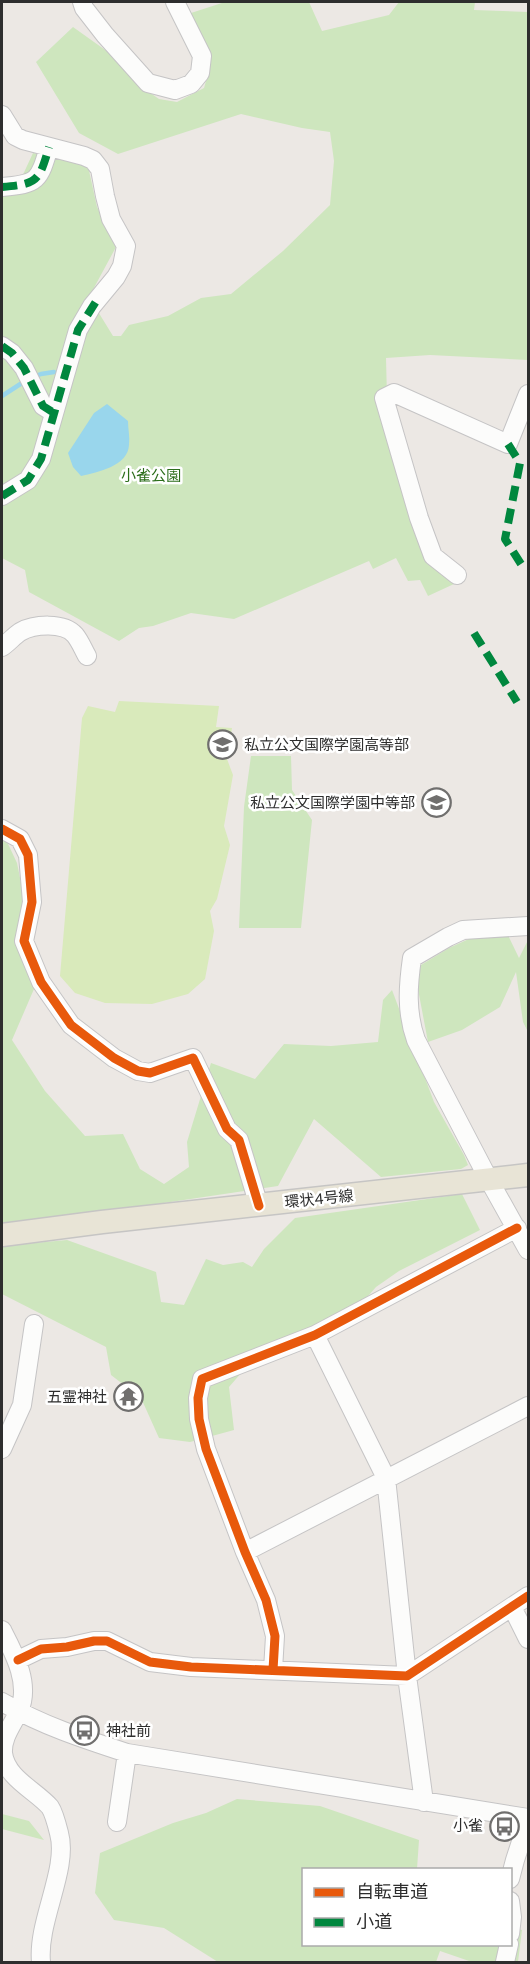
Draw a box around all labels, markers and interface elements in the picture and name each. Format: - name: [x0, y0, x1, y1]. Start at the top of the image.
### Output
- park label: 小雀公園: [121, 468, 181, 487]
- school or university icon: 私立公文国際学園高等部: [207, 729, 239, 761]
- place label: 私立公文国際学園高等部: [244, 737, 409, 756]
- school or university icon: 私立公文国際学園中等部: [420, 787, 452, 819]
- place label: 私立公文国際学園中等部: [250, 795, 415, 814]
- street label: 環状4号線: [284, 1186, 355, 1214]
- temple icon: 五霊神社: [112, 1381, 144, 1413]
- place label: 五霊神社: [47, 1389, 107, 1408]
- bus stop icon: 神社前: [69, 1715, 101, 1747]
- place label: 神社前: [106, 1723, 151, 1742]
- bus stop icon: 小雀: [488, 1810, 520, 1842]
- place label: 小雀: [453, 1818, 483, 1837]
- legend: [302, 1868, 512, 1946]
- text: 自転車道: [356, 1882, 428, 1905]
- text: 小道: [356, 1912, 392, 1935]

